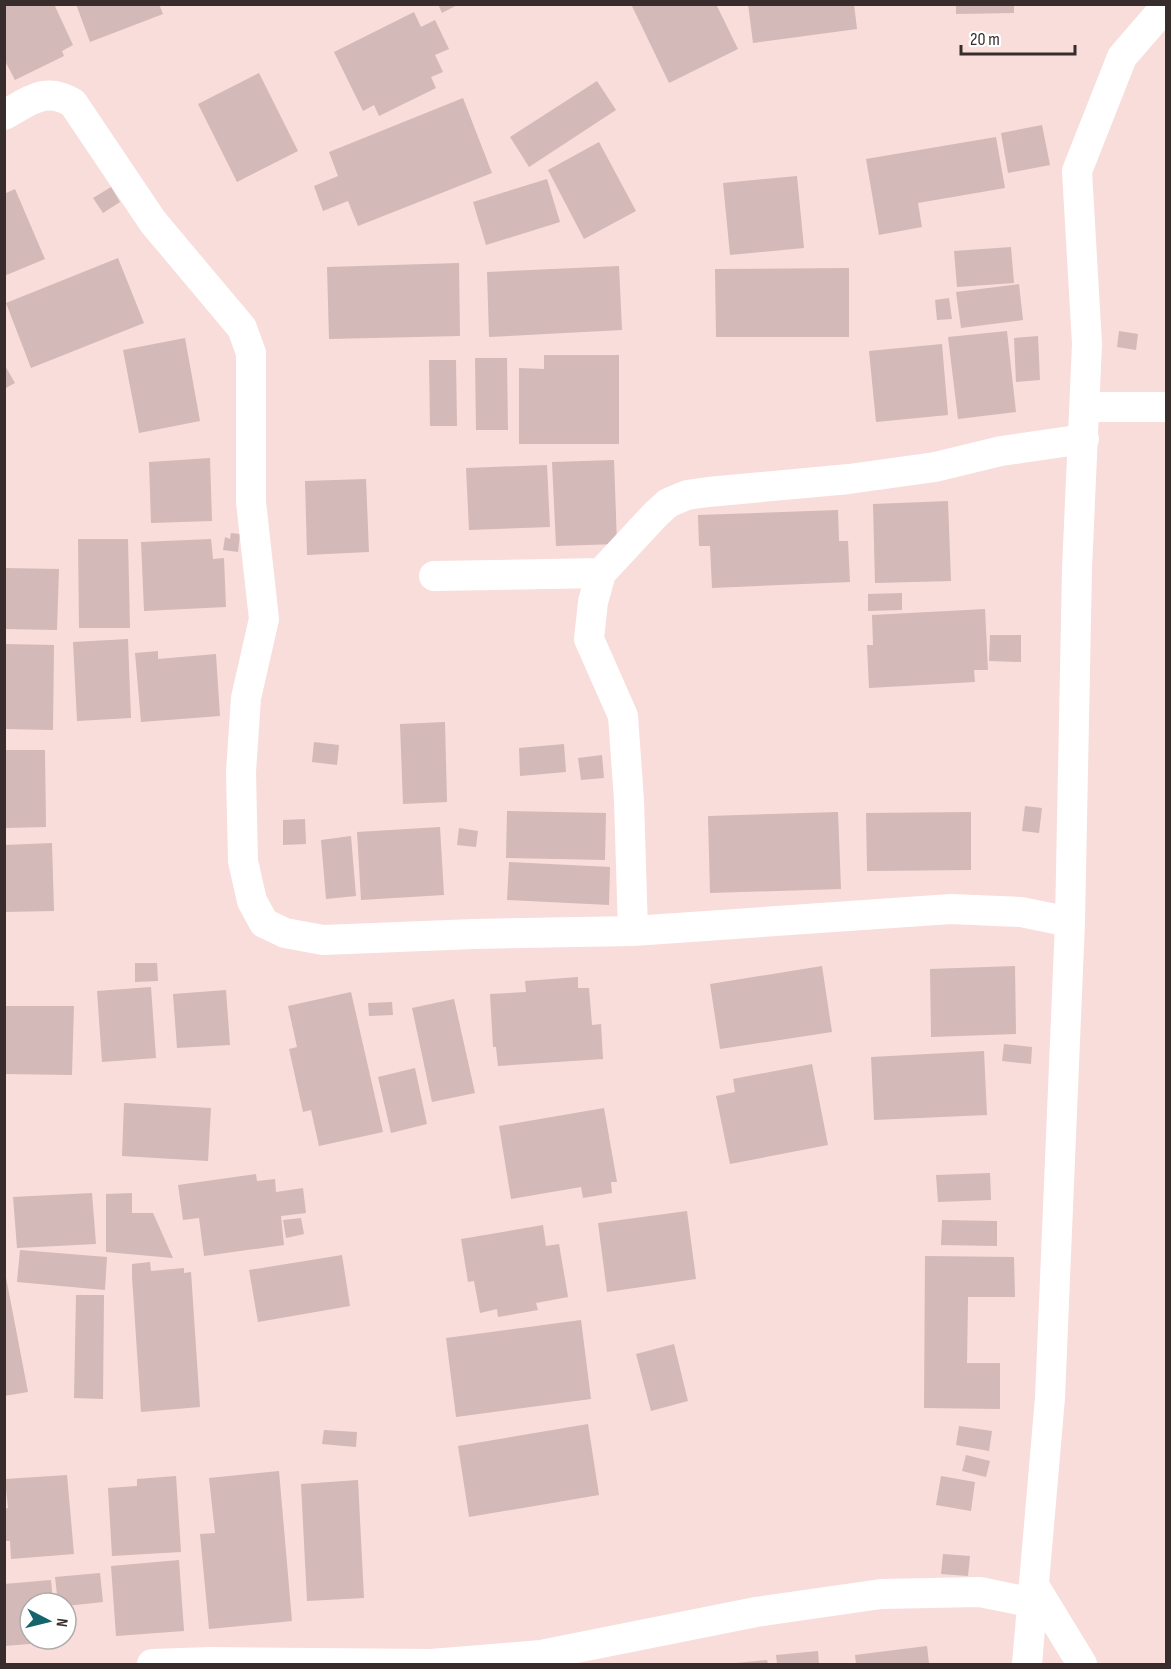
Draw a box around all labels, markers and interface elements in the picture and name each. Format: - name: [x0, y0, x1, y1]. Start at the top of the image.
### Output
- scale bar: [961, 18, 1075, 56]
- text: 20 m: [970, 29, 1000, 50]
- north arrow: [18, 1591, 78, 1651]
- text: N: [51, 1617, 71, 1628]

